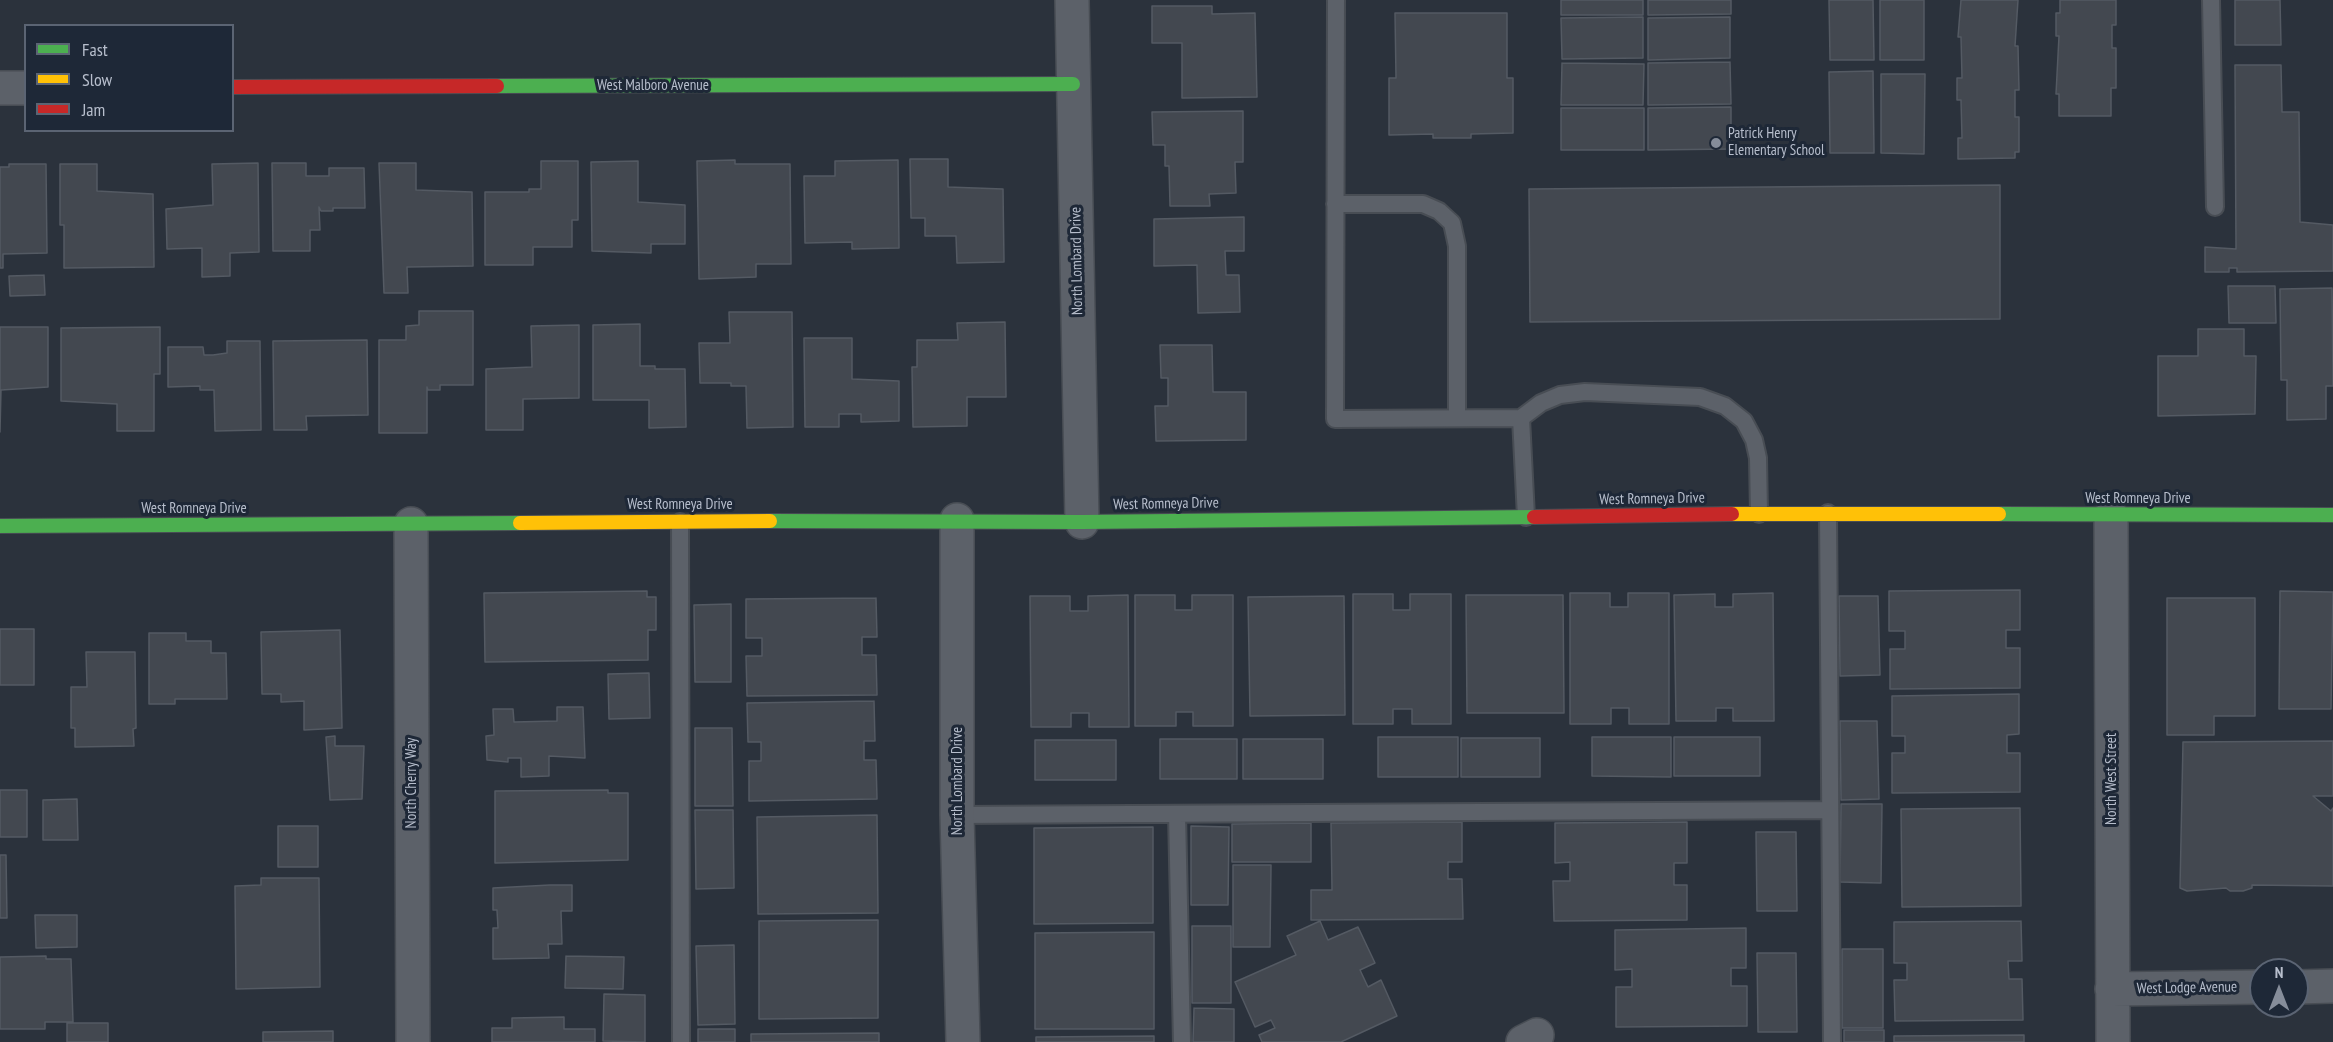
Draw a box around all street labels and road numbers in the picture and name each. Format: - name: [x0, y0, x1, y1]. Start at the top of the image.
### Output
- street label: West Malboro Avenue: [597, 77, 709, 95]
- street label: North Lombard Drive: [1067, 207, 1087, 315]
- street label: West Romneya Drive: [1599, 489, 1705, 509]
- street label: West Romneya Drive: [2085, 490, 2191, 508]
- street label: West Romneya Drive: [1113, 494, 1219, 514]
- street label: West Romneya Drive: [627, 496, 733, 514]
- street label: West Romneya Drive: [141, 500, 247, 518]
- street label: North Lombard Drive: [949, 727, 967, 835]
- street label: North West Street: [2103, 733, 2121, 825]
- street label: North Cherry Way: [403, 738, 421, 828]
- street label: West Lodge Avenue: [2137, 978, 2237, 998]

